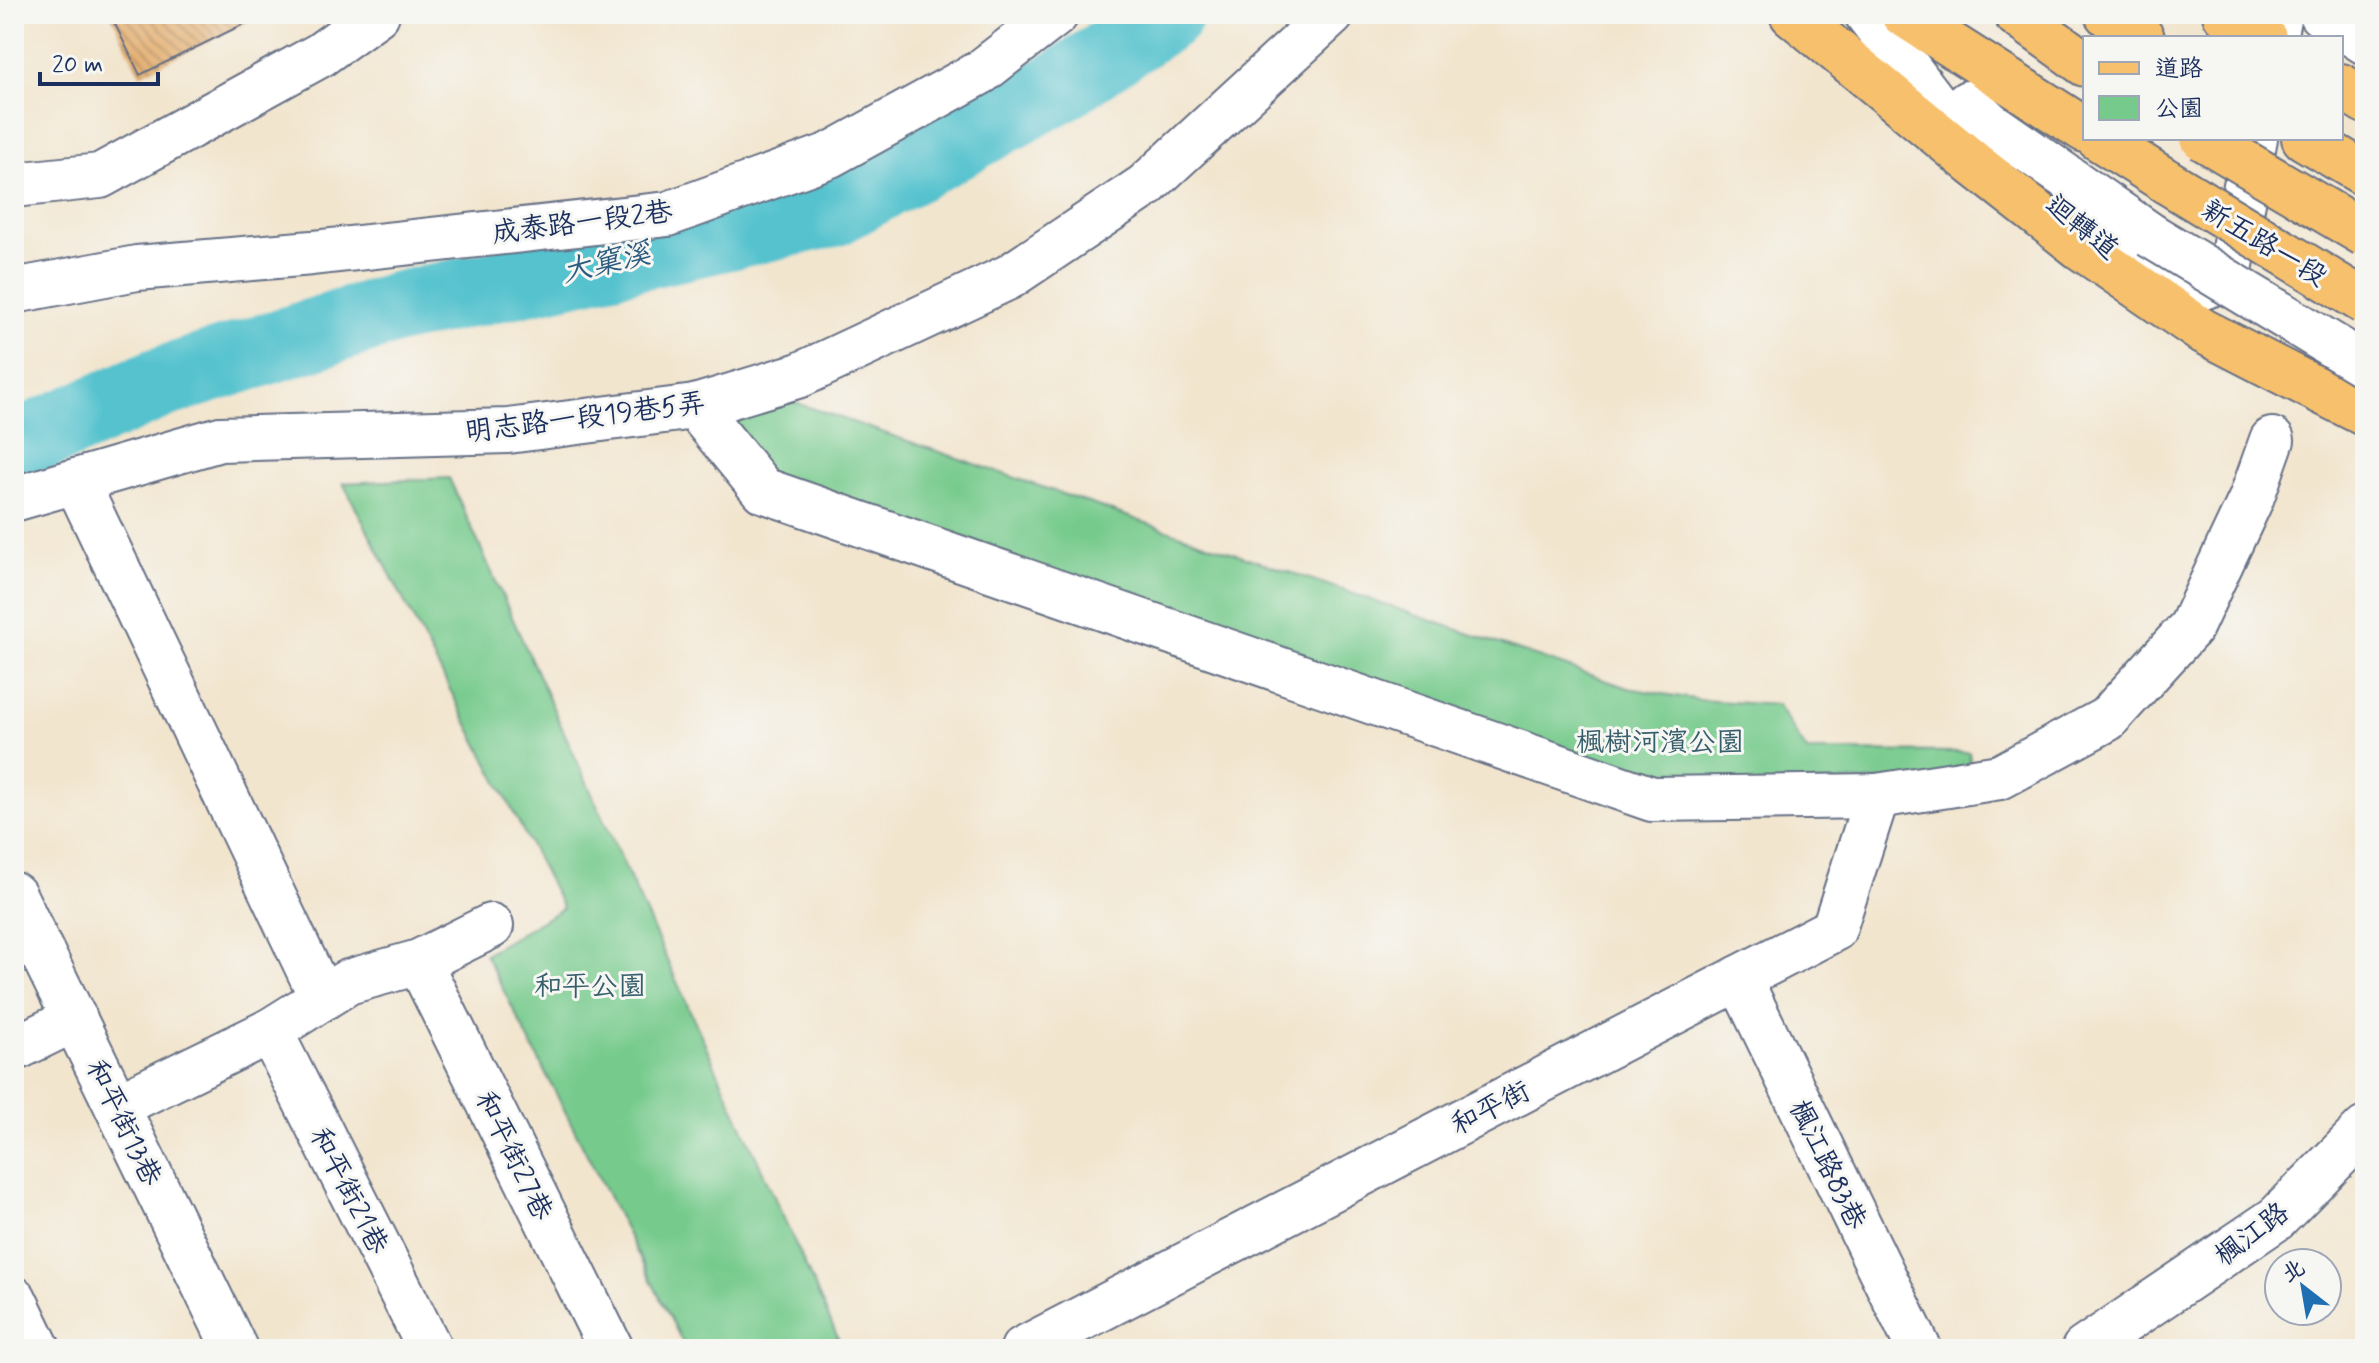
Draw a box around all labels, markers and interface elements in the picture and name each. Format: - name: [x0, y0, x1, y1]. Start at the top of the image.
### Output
- scale bar: [40, 36, 158, 86]
- legend: [2083, 36, 2343, 140]
- text: 20 m: [52, 50, 103, 81]
- text: 道路: [2155, 54, 2203, 85]
- text: 公園: [2155, 94, 2203, 125]
- street label: 迴轉道: [2037, 187, 2126, 269]
- street label: 新五路一段: [2194, 192, 2333, 296]
- street label: 成泰路一段2巷: [490, 194, 676, 253]
- water label: 大窠溪: [558, 234, 657, 293]
- street label: 明志路一段19巷5弄: [463, 385, 708, 452]
- park label: 楓樹河濱公園: [1576, 725, 1744, 762]
- park label: 和平公園: [534, 969, 646, 1006]
- street label: 和平街13巷: [76, 1054, 170, 1193]
- street label: 和平街: [1445, 1074, 1537, 1145]
- street label: 和平街27巷: [465, 1085, 560, 1228]
- street label: 楓江路83巷: [1780, 1094, 1874, 1237]
- street label: 和平街21巷: [300, 1121, 396, 1262]
- street label: 楓江路: [2208, 1195, 2297, 1275]
- north arrow: [2263, 1247, 2343, 1327]
- text: 北: [2277, 1254, 2310, 1289]

